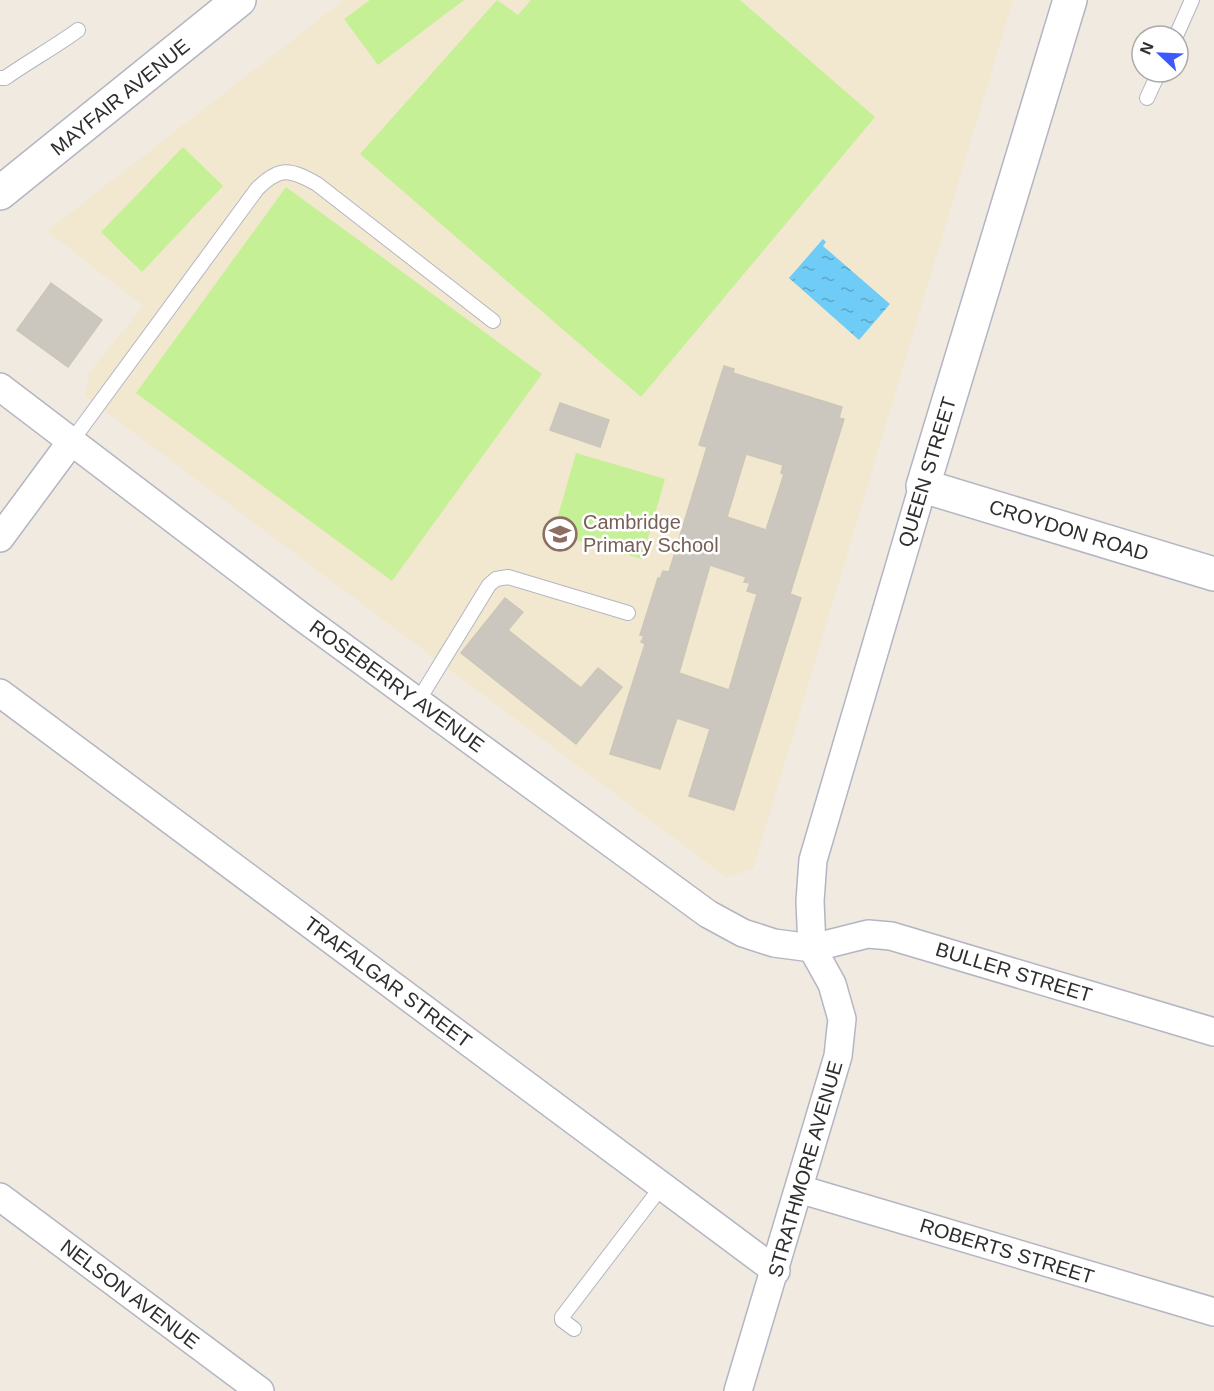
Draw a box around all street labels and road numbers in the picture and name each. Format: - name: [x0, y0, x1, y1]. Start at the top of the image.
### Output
- street label: MAYFAIR AVENUE: [46, 34, 194, 160]
- street label: QUEEN STREET: [894, 394, 960, 550]
- street label: CROYDON ROAD: [987, 495, 1151, 565]
- street label: ROSEBERRY AVENUE: [306, 615, 488, 757]
- street label: TRAFALGAR STREET: [300, 912, 476, 1052]
- street label: BULLER STREET: [933, 938, 1095, 1006]
- street label: STRATHMORE AVENUE: [764, 1058, 846, 1280]
- street label: ROBERTS STREET: [917, 1214, 1097, 1288]
- street label: NELSON AVENUE: [57, 1235, 203, 1353]

